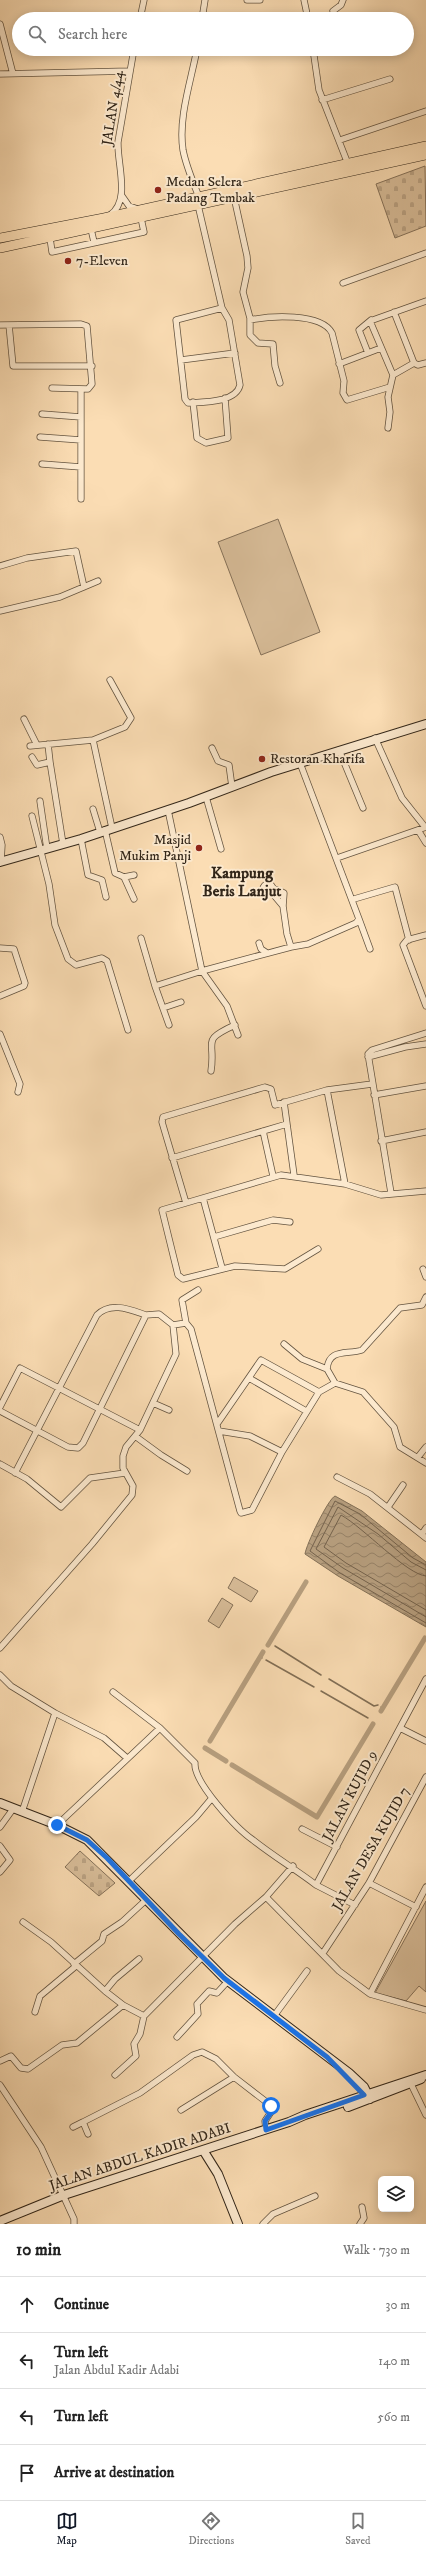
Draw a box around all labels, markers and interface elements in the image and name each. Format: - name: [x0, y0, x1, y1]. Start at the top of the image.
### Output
- search box: [12, 12, 414, 56]
- icon: search: [26, 23, 48, 45]
- text: Search here: [58, 25, 127, 44]
- street label: JALAN 4/44: [98, 68, 128, 149]
- place label: Medan Selera Padang Tembak: [166, 173, 255, 207]
- marker: Medan Selera Padang Tembak: [153, 185, 163, 195]
- place label: 7-Eleven: [76, 252, 129, 270]
- marker: 7-Eleven: [63, 256, 73, 266]
- place label: Restoran Kharifa: [270, 750, 365, 768]
- marker: Restoran Kharifa: [257, 754, 267, 764]
- place label: Masjid Mukim Panji: [119, 831, 191, 865]
- marker: Masjid Mukim Panji: [194, 843, 204, 853]
- district label: Kampung Beris Lanjut: [203, 863, 282, 901]
- street label: JALAN KUJID 9: [318, 1747, 382, 1846]
- street label: JALAN DESA KUJID 7: [327, 1784, 414, 1916]
- route end: [48, 1816, 66, 1834]
- route start: [262, 2097, 280, 2115]
- street label: JALAN ABDUL KADIR ADABI: [45, 2119, 233, 2196]
- map controls: [378, 2176, 414, 2212]
- button: layers: [378, 2176, 414, 2212]
- text: 10 min: [16, 2239, 61, 2261]
- text: Walk · 730 m: [343, 2242, 410, 2258]
- icon: ahead: [16, 2294, 38, 2316]
- text: Continue: [54, 2295, 109, 2314]
- text: 30 m: [386, 2297, 410, 2313]
- text: Turn left: [54, 2343, 108, 2362]
- icon: left: [16, 2350, 38, 2372]
- text: 140 m: [378, 2353, 410, 2369]
- text: Jalan Abdul Kadir Adabi: [54, 2362, 179, 2378]
- icon: left: [16, 2406, 38, 2428]
- text: Turn left: [54, 2407, 108, 2426]
- text: 560 m: [377, 2409, 410, 2425]
- icon: arrive: [16, 2462, 38, 2484]
- text: Arrive at destination: [54, 2463, 174, 2482]
- tab: Map: [56, 2510, 78, 2548]
- tab: Directions: [189, 2510, 234, 2548]
- tab: Saved: [345, 2510, 370, 2548]

